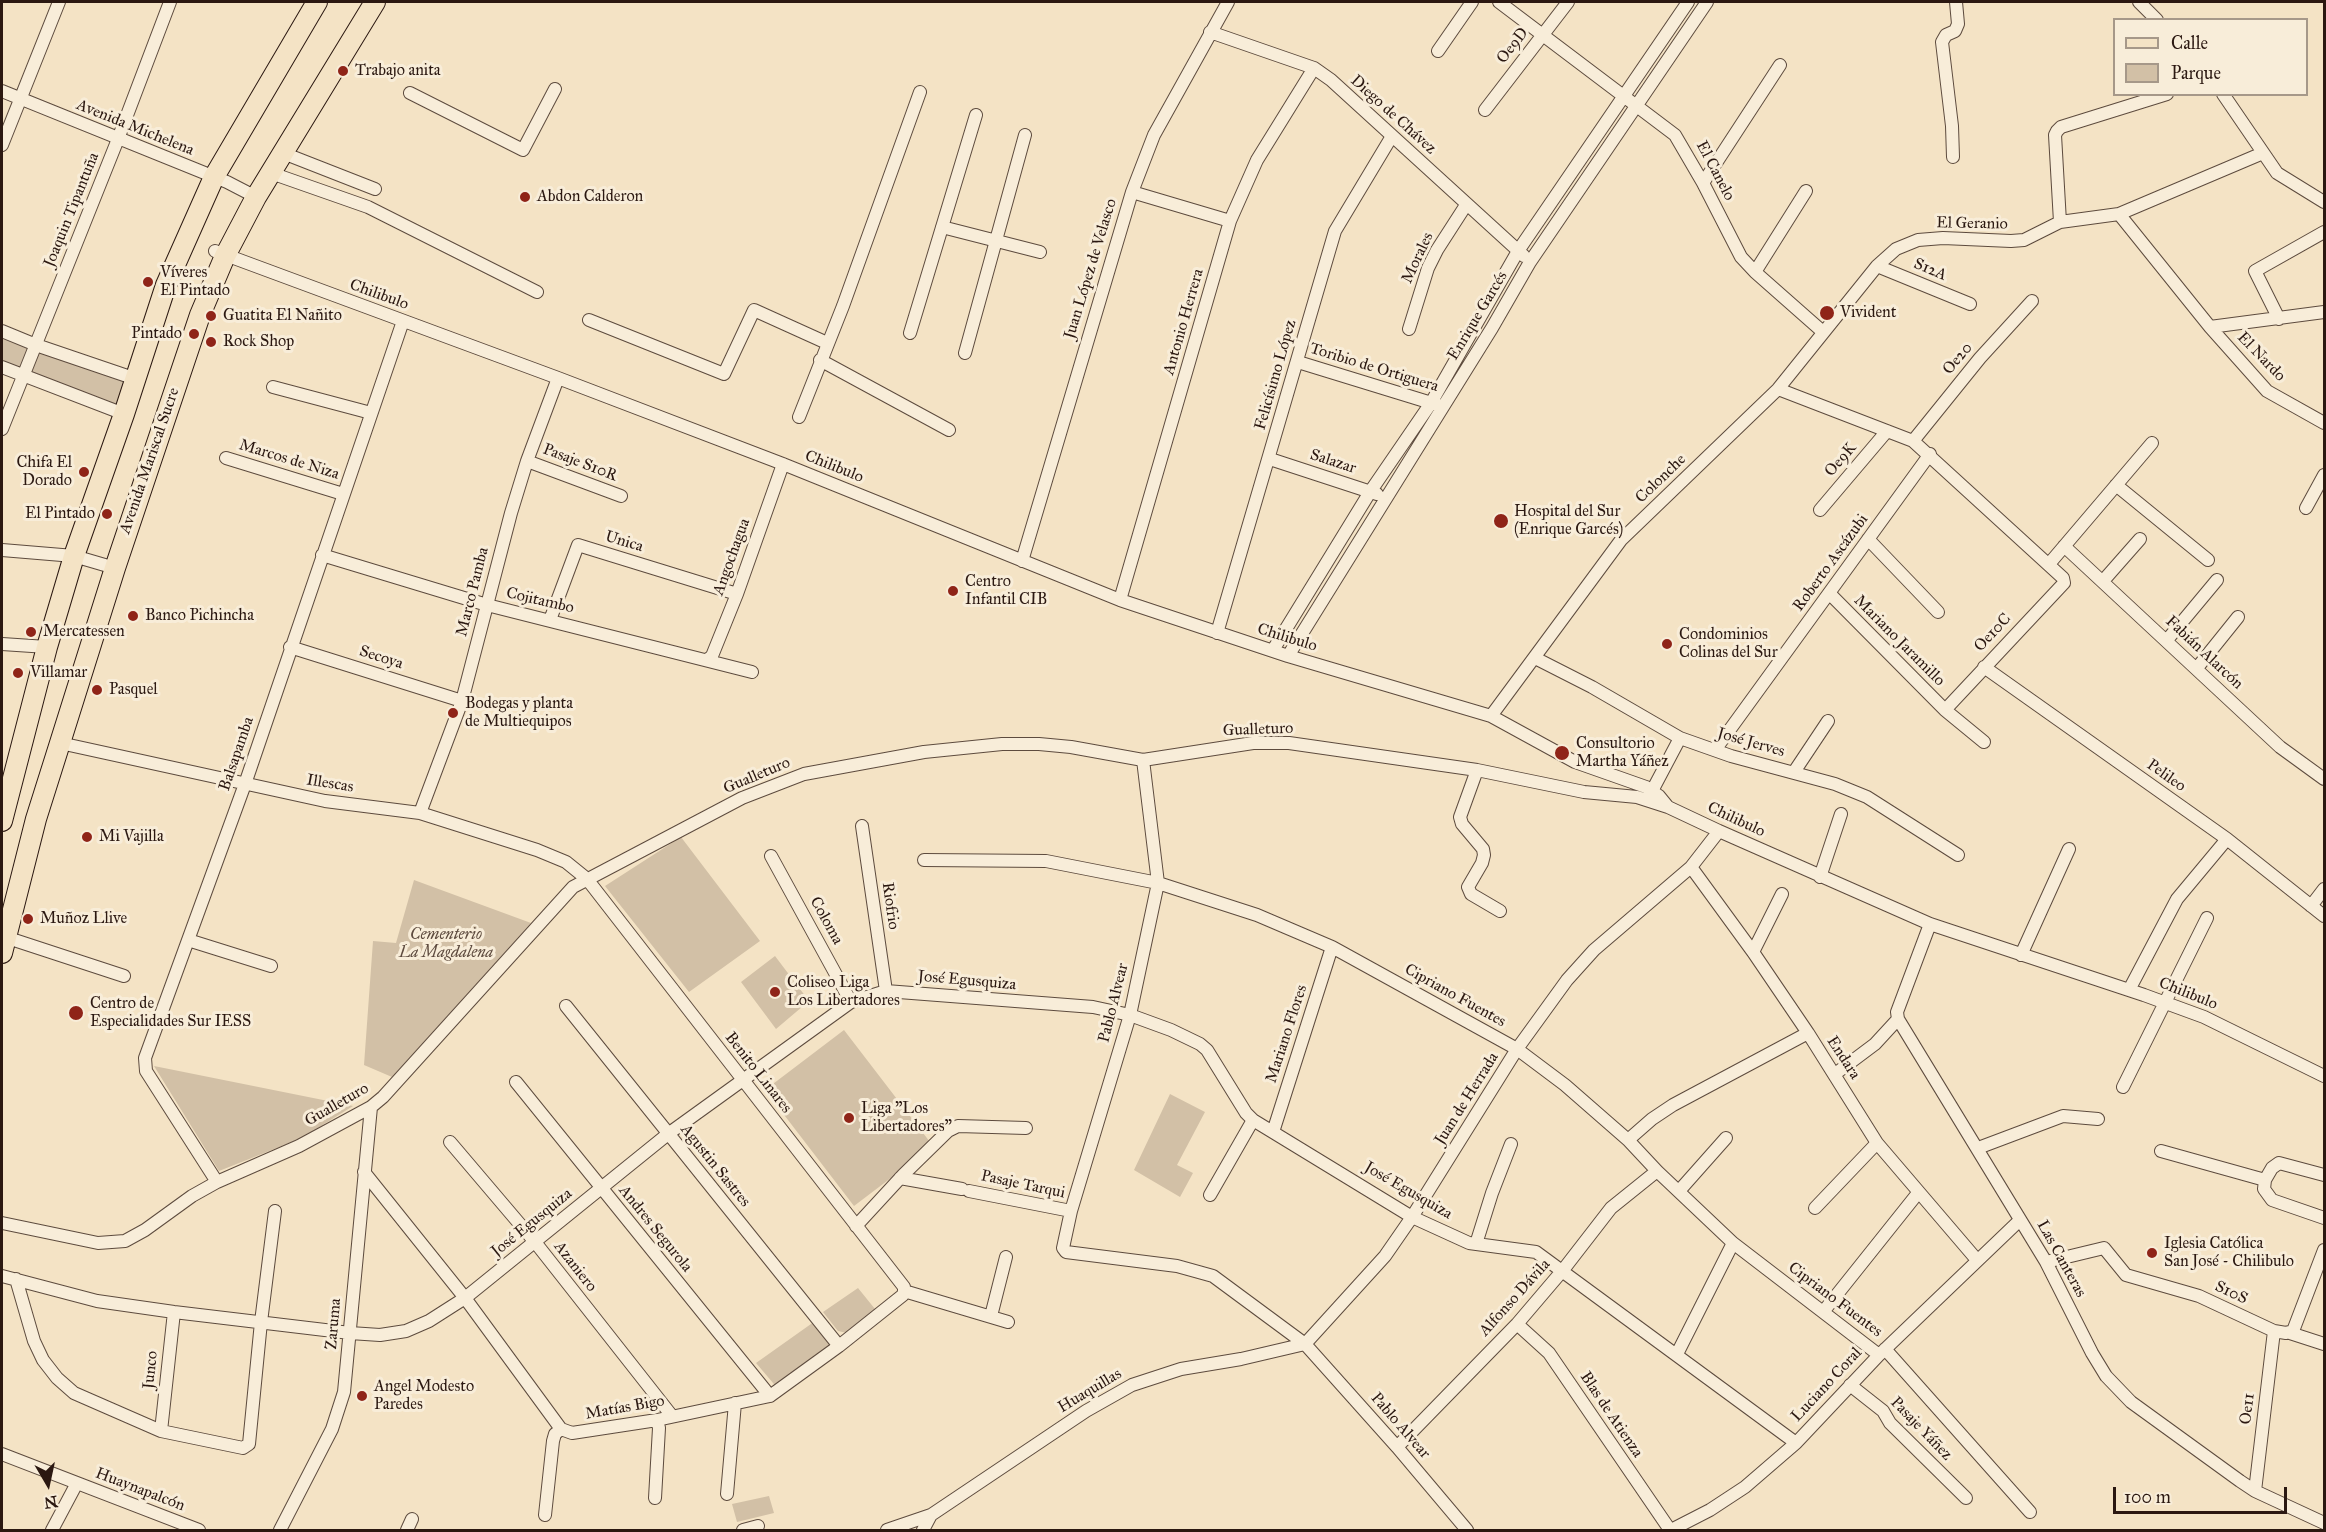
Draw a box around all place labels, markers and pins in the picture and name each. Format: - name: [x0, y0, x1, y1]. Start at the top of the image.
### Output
- place label: Trabajo anita: [355, 61, 441, 81]
- marker: Trabajo anita: [336, 64, 350, 78]
- place label: Abdon Calderon: [537, 187, 643, 207]
- marker: Abdon Calderon: [518, 190, 532, 204]
- place label: Víveres El Pintado: [160, 263, 230, 301]
- marker: Víveres El Pintado: [141, 275, 155, 289]
- place label: Vivident: [1840, 303, 1896, 323]
- marker: Vivident: [1818, 304, 1836, 322]
- place label: Guatita El Nañito: [223, 306, 342, 326]
- marker: Guatita El Nañito: [204, 309, 218, 323]
- place label: Pintado: [131, 324, 182, 344]
- marker: Pintado: [187, 327, 201, 341]
- place label: Rock Shop: [223, 332, 294, 352]
- marker: Rock Shop: [204, 335, 218, 349]
- place label: Chifa El Dorado: [16, 453, 72, 491]
- marker: Chifa El Dorado: [77, 465, 91, 479]
- place label: Hospital del Sur (Enrique Garcés): [1514, 502, 1623, 540]
- place label: El Pintado: [25, 504, 95, 524]
- marker: El Pintado: [100, 507, 114, 521]
- marker: Hospital del Sur (Enrique Garcés): [1492, 512, 1510, 530]
- place label: Centro Infantil CIB: [965, 572, 1047, 610]
- marker: Centro Infantil CIB: [946, 584, 960, 598]
- place label: Banco Pichincha: [145, 606, 254, 626]
- marker: Banco Pichincha: [126, 609, 140, 623]
- place label: Mercatessen: [43, 622, 125, 642]
- marker: Mercatessen: [24, 625, 38, 639]
- place label: Condominios Colinas del Sur: [1679, 625, 1778, 663]
- marker: Condominios Colinas del Sur: [1660, 637, 1674, 651]
- place label: Villamar: [30, 663, 87, 683]
- marker: Villamar: [11, 666, 25, 680]
- place label: Pasquel: [109, 680, 158, 700]
- marker: Pasquel: [90, 683, 104, 697]
- place label: Bodegas y planta de Multiequipos: [465, 694, 573, 732]
- marker: Bodegas y planta de Multiequipos: [446, 706, 460, 720]
- place label: Consultorio Martha Yáñez: [1576, 734, 1669, 772]
- marker: Consultorio Martha Yáñez: [1553, 744, 1571, 762]
- place label: Mi Vajilla: [99, 827, 164, 847]
- marker: Mi Vajilla: [80, 830, 94, 844]
- place label: Muñoz Llive: [40, 909, 127, 929]
- marker: Muñoz Llive: [21, 912, 35, 926]
- place label: Coliseo Liga Los Libertadores: [787, 973, 900, 1011]
- marker: Coliseo Liga Los Libertadores: [768, 985, 782, 999]
- place label: Centro de Especialidades Sur IESS: [90, 994, 251, 1032]
- marker: Centro de Especialidades Sur IESS: [67, 1004, 85, 1022]
- place label: Liga "Los Libertadores": [861, 1099, 952, 1137]
- marker: Liga "Los Libertadores": [842, 1111, 856, 1125]
- place label: Iglesia Católica San José - Chilibulo: [2164, 1234, 2294, 1272]
- marker: Iglesia Católica San José - Chilibulo: [2145, 1246, 2159, 1260]
- place label: Angel Modesto Paredes: [374, 1377, 474, 1415]
- marker: Angel Modesto Paredes: [355, 1389, 369, 1403]

